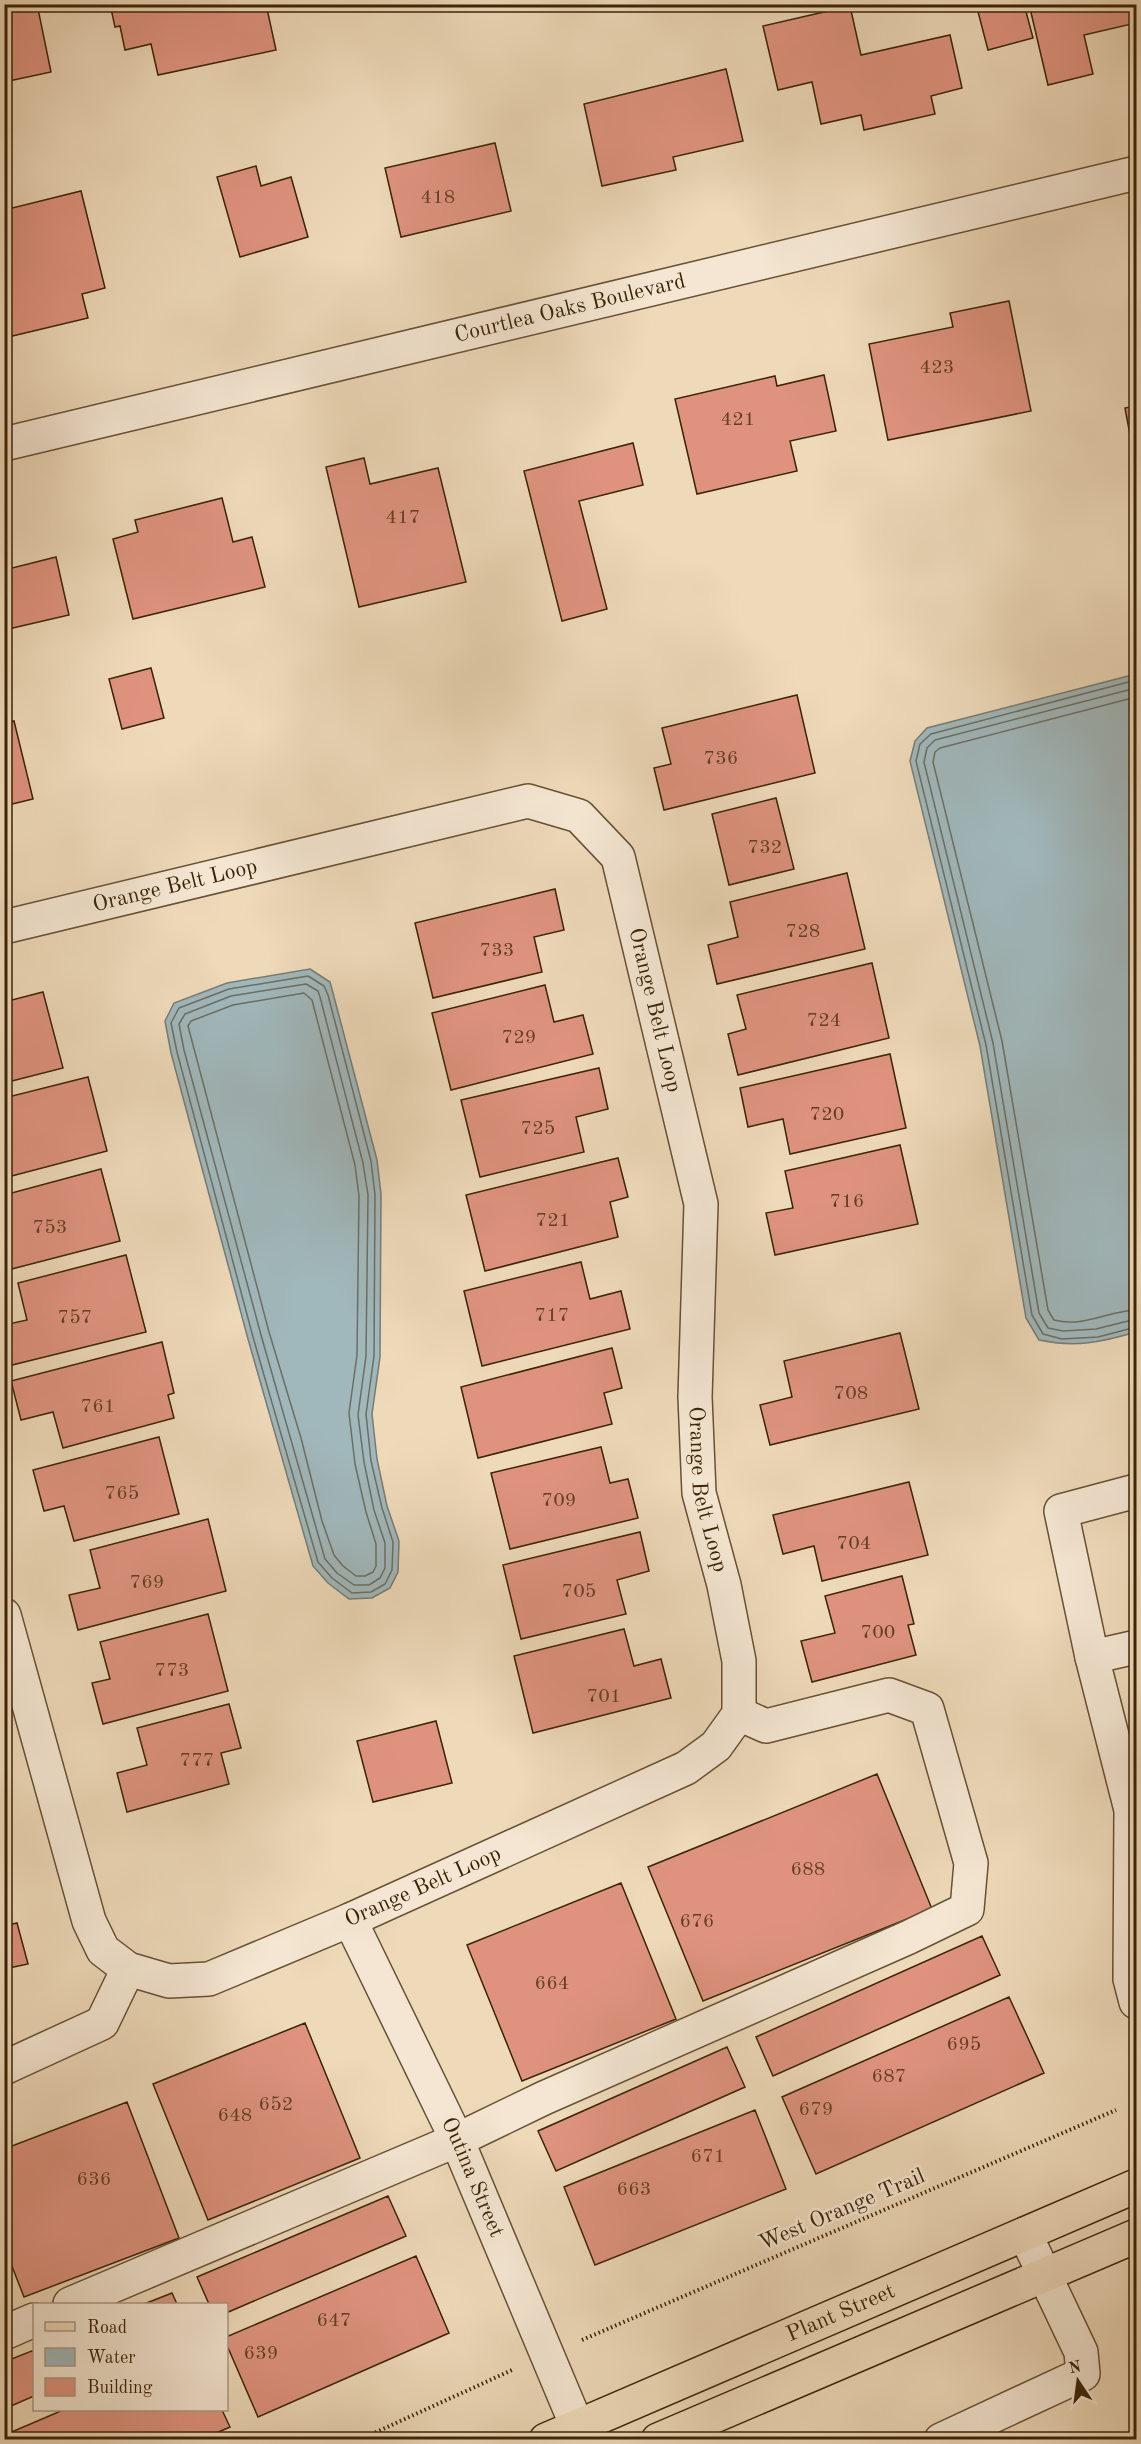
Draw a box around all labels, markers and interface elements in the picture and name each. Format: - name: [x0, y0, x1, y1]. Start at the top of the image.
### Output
- house number: 418: [421, 188, 455, 208]
- street label: Courtlea Oaks Boulevard: [452, 270, 688, 347]
- house number: 423: [920, 358, 954, 378]
- house number: 421: [721, 410, 755, 430]
- house number: 417: [386, 508, 420, 528]
- house number: 736: [704, 749, 738, 769]
- house number: 732: [748, 838, 782, 858]
- street label: Orange Belt Loop: [91, 855, 260, 916]
- house number: 728: [786, 922, 820, 942]
- street label: Orange Belt Loop: [624, 925, 685, 1095]
- house number: 733: [480, 941, 514, 961]
- house number: 724: [807, 1011, 841, 1031]
- house number: 729: [502, 1028, 536, 1048]
- house number: 720: [810, 1105, 844, 1125]
- house number: 725: [521, 1119, 555, 1139]
- house number: 716: [830, 1192, 864, 1212]
- house number: 721: [536, 1211, 570, 1231]
- house number: 753: [33, 1218, 67, 1238]
- house number: 717: [535, 1306, 569, 1326]
- house number: 757: [58, 1308, 92, 1328]
- house number: 708: [834, 1384, 868, 1404]
- house number: 761: [81, 1397, 115, 1417]
- street label: Orange Belt Loop: [684, 1406, 731, 1575]
- house number: 765: [105, 1484, 139, 1504]
- house number: 709: [542, 1491, 576, 1511]
- house number: 704: [837, 1534, 871, 1554]
- house number: 769: [130, 1573, 164, 1593]
- house number: 705: [562, 1582, 596, 1602]
- house number: 700: [861, 1623, 895, 1643]
- house number: 773: [155, 1661, 189, 1681]
- house number: 701: [587, 1687, 621, 1707]
- house number: 777: [180, 1751, 214, 1771]
- street label: Orange Belt Loop: [342, 1843, 504, 1931]
- house number: 688: [791, 1860, 825, 1880]
- house number: 676: [680, 1912, 714, 1932]
- house number: 664: [535, 1974, 569, 1994]
- house number: 695: [947, 2035, 981, 2055]
- house number: 687: [872, 2067, 906, 2087]
- house number: 652: [259, 2095, 293, 2115]
- house number: 679: [799, 2100, 833, 2120]
- house number: 648: [218, 2106, 252, 2126]
- street label: Outina Street: [437, 2114, 508, 2241]
- house number: 671: [691, 2147, 725, 2167]
- street label: West Orange Trail: [756, 2165, 928, 2255]
- house number: 636: [77, 2170, 111, 2190]
- house number: 663: [617, 2180, 651, 2200]
- street label: Plant Street: [783, 2280, 898, 2346]
- legend: [33, 2303, 228, 2411]
- house number: 647: [317, 2311, 351, 2331]
- text: Road: [87, 2319, 127, 2337]
- house number: 639: [244, 2344, 278, 2364]
- text: Water: [87, 2349, 136, 2367]
- north arrow: [1048, 2351, 1108, 2411]
- text: N: [1067, 2359, 1084, 2378]
- text: Building: [87, 2379, 153, 2397]

